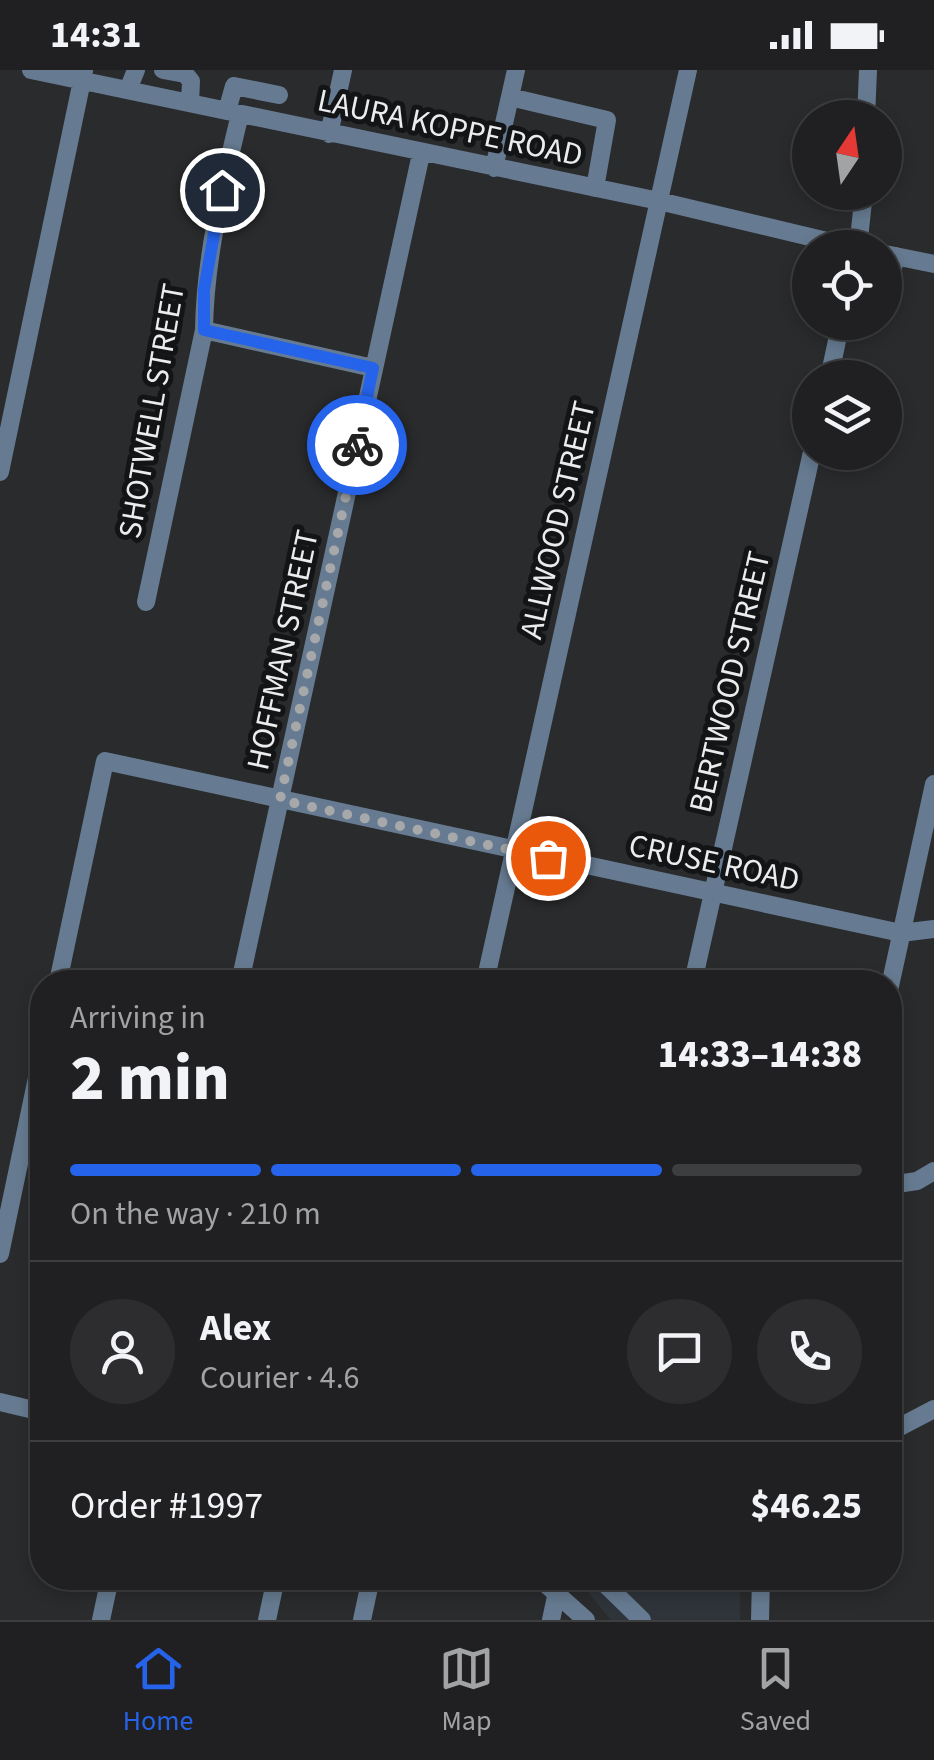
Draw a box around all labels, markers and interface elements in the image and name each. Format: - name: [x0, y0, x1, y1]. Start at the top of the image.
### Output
- text: 14:31: [50, 8, 142, 62]
- street label: LAURA KOPPE ROAD: [313, 77, 587, 179]
- north arrow: [792, 100, 902, 210]
- map controls: [792, 100, 902, 470]
- pin: [180, 148, 265, 233]
- icon: home: [195, 163, 250, 218]
- button: locate: [792, 230, 902, 340]
- street label: SHOTWELL STREET: [107, 280, 197, 542]
- button: layers: [792, 360, 902, 470]
- courier: [307, 395, 407, 495]
- street label: ALLWOOD STREET: [508, 396, 608, 644]
- icon: bike: [330, 418, 385, 473]
- street label: HOFFMAN STREET: [235, 526, 331, 774]
- street label: BERTWOOD STREET: [678, 547, 782, 817]
- pin: [506, 816, 591, 901]
- street label: CRUSE ROAD: [624, 822, 804, 904]
- icon: bag: [521, 831, 576, 886]
- text: Arriving in: [70, 995, 206, 1041]
- text: 14:33–14:38: [658, 1028, 862, 1082]
- text: 2 min: [70, 1032, 230, 1125]
- text: On the way · 210 m: [70, 1191, 321, 1237]
- button: person: [70, 1299, 175, 1404]
- button: chat: [627, 1299, 732, 1404]
- button: phone: [757, 1299, 862, 1404]
- text: Alex: [200, 1301, 271, 1355]
- text: Courier · 4.6: [200, 1355, 360, 1401]
- text: Order #1997: [70, 1479, 263, 1533]
- text: $46.25: [750, 1479, 862, 1533]
- tab: Home: [123, 1641, 193, 1741]
- tab: Map: [439, 1641, 494, 1741]
- tab: Saved: [740, 1641, 811, 1741]

